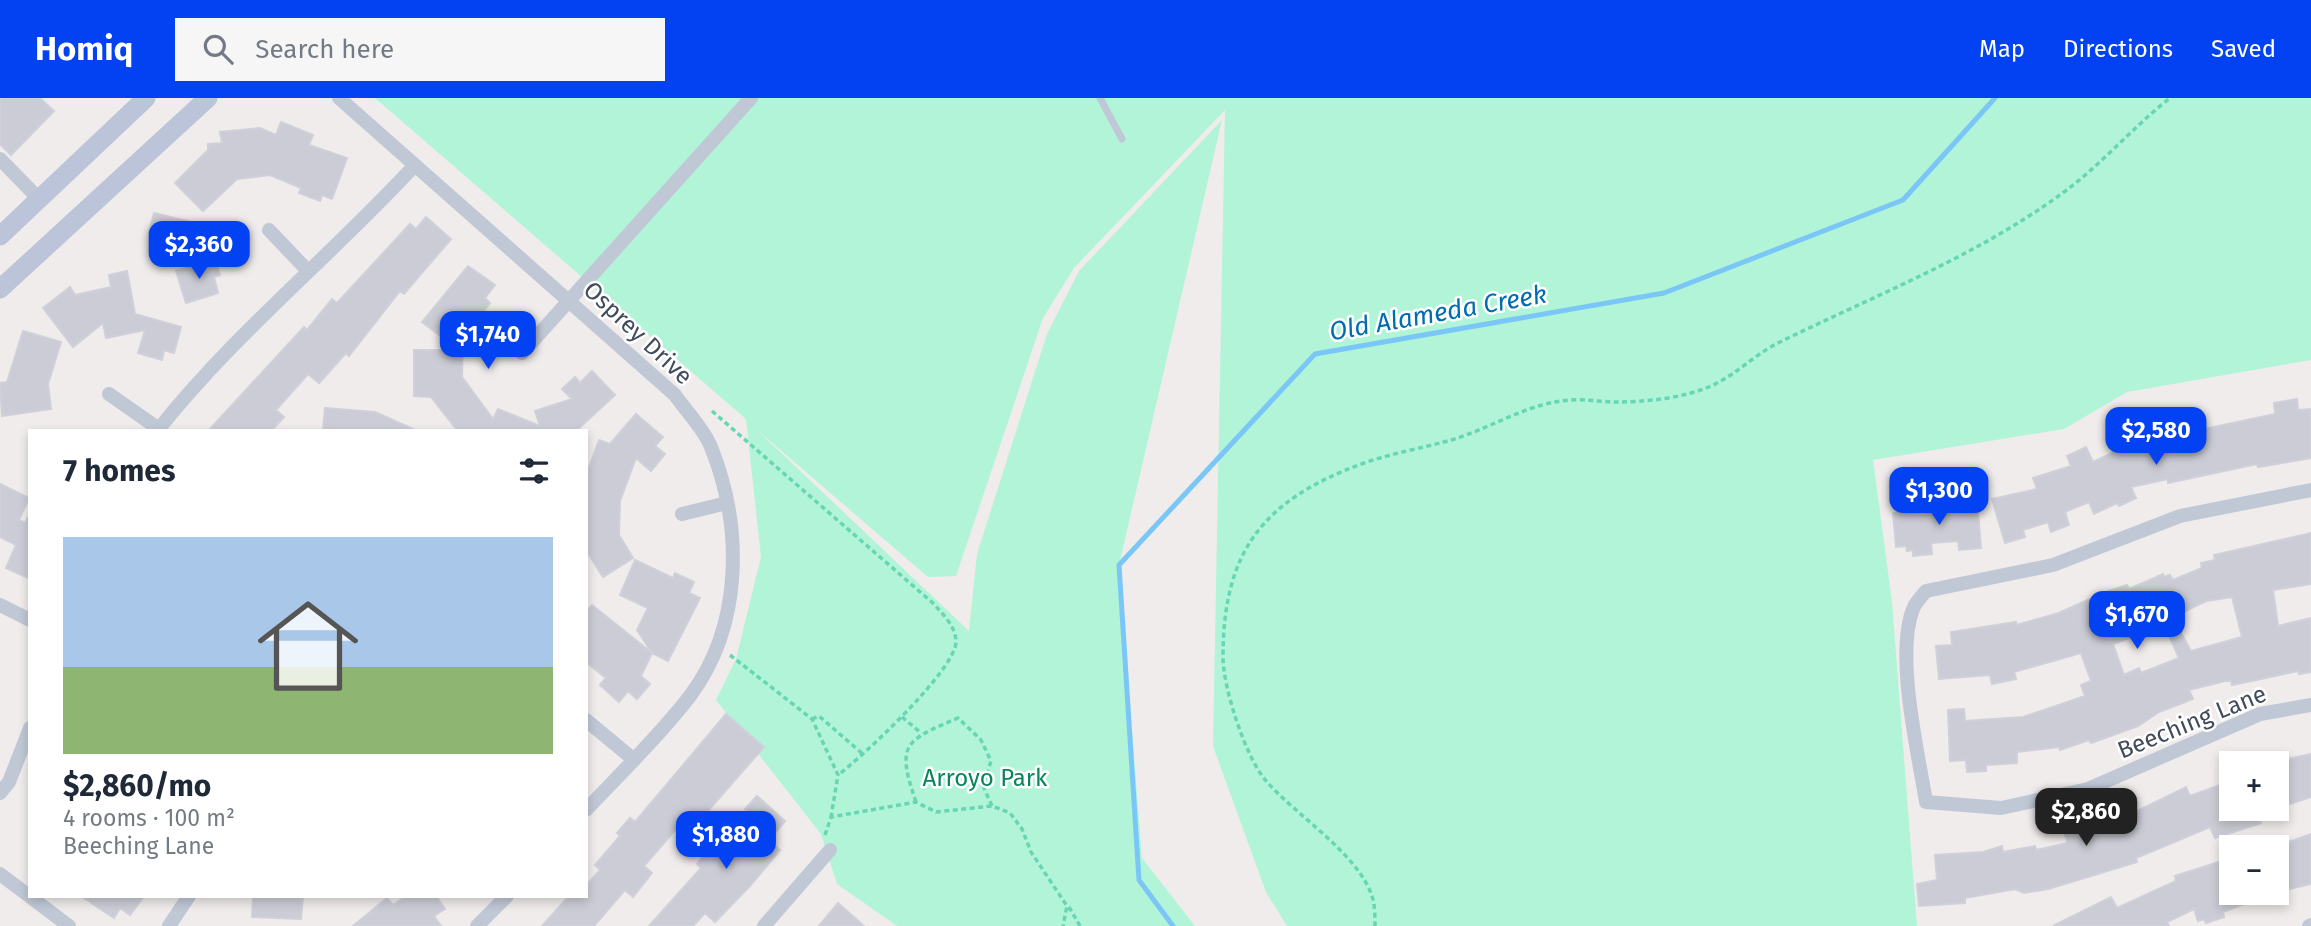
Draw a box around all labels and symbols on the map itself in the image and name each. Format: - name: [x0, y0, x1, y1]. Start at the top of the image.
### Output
- pin: $2,360: [142, 222, 256, 281]
- street label: Osprey Drive: [578, 276, 698, 390]
- water label: Old Alameda Creek: [1327, 279, 1549, 347]
- pin: $1,740: [431, 312, 545, 371]
- pin: $2,580: [2099, 408, 2213, 467]
- pin: $1,300: [1882, 468, 1996, 527]
- pin: $1,670: [2080, 592, 2194, 651]
- street label: Beeching Lane: [2114, 679, 2270, 765]
- park label: Arroyo Park: [923, 764, 1048, 792]
- pin: $2,860: [2029, 788, 2143, 848]
- pin: $1,880: [669, 812, 783, 871]

